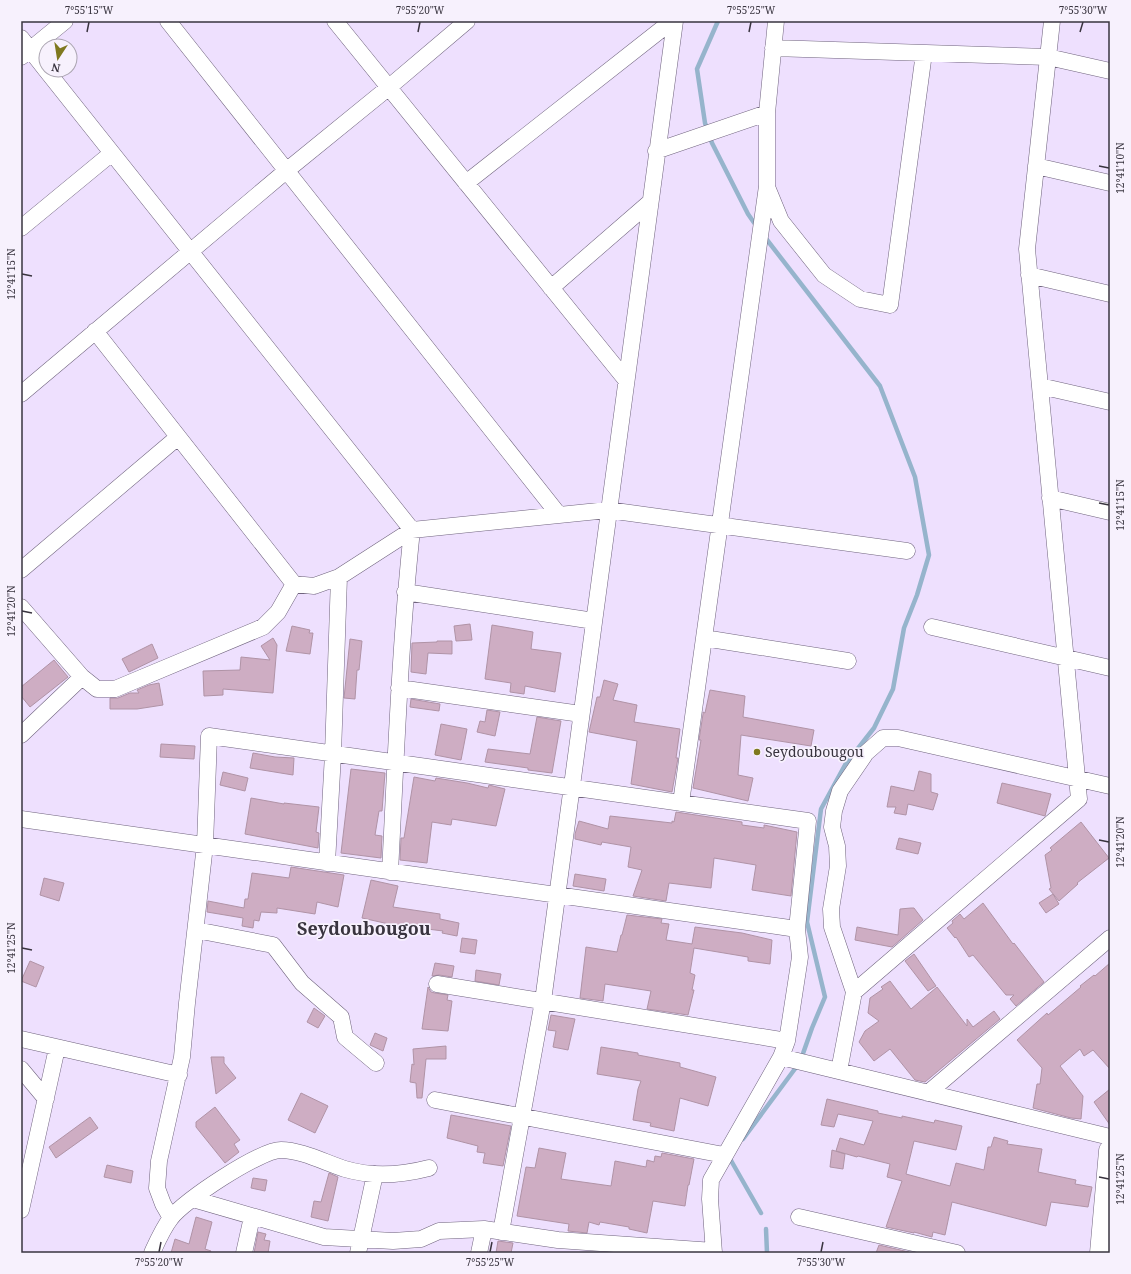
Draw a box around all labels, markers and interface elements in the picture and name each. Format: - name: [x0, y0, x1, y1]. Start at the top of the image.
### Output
- text: 7°55'15"W: [65, 3, 114, 17]
- text: 7°55'20"W: [396, 3, 445, 17]
- text: 7°55'25"W: [727, 3, 776, 17]
- text: 7°55'30"W: [1059, 3, 1108, 17]
- north arrow: [38, 38, 78, 78]
- text: N: [50, 60, 62, 77]
- text: 12°41'10"N: [1113, 142, 1127, 194]
- text: 12°41'15"N: [4, 248, 18, 300]
- text: 12°41'15"N: [1113, 479, 1127, 531]
- text: 12°41'20"N: [4, 585, 18, 637]
- place label: Seydoubougou: [765, 742, 864, 761]
- marker: Seydoubougou: [752, 747, 762, 757]
- text: 12°41'20"N: [1113, 816, 1127, 868]
- district label: Seydoubougou: [297, 916, 431, 940]
- text: 12°41'25"N: [4, 922, 18, 974]
- text: 12°41'25"N: [1113, 1153, 1127, 1205]
- text: 7°55'20"W: [135, 1255, 184, 1269]
- text: 7°55'25"W: [466, 1255, 515, 1269]
- text: 7°55'30"W: [797, 1255, 846, 1269]

